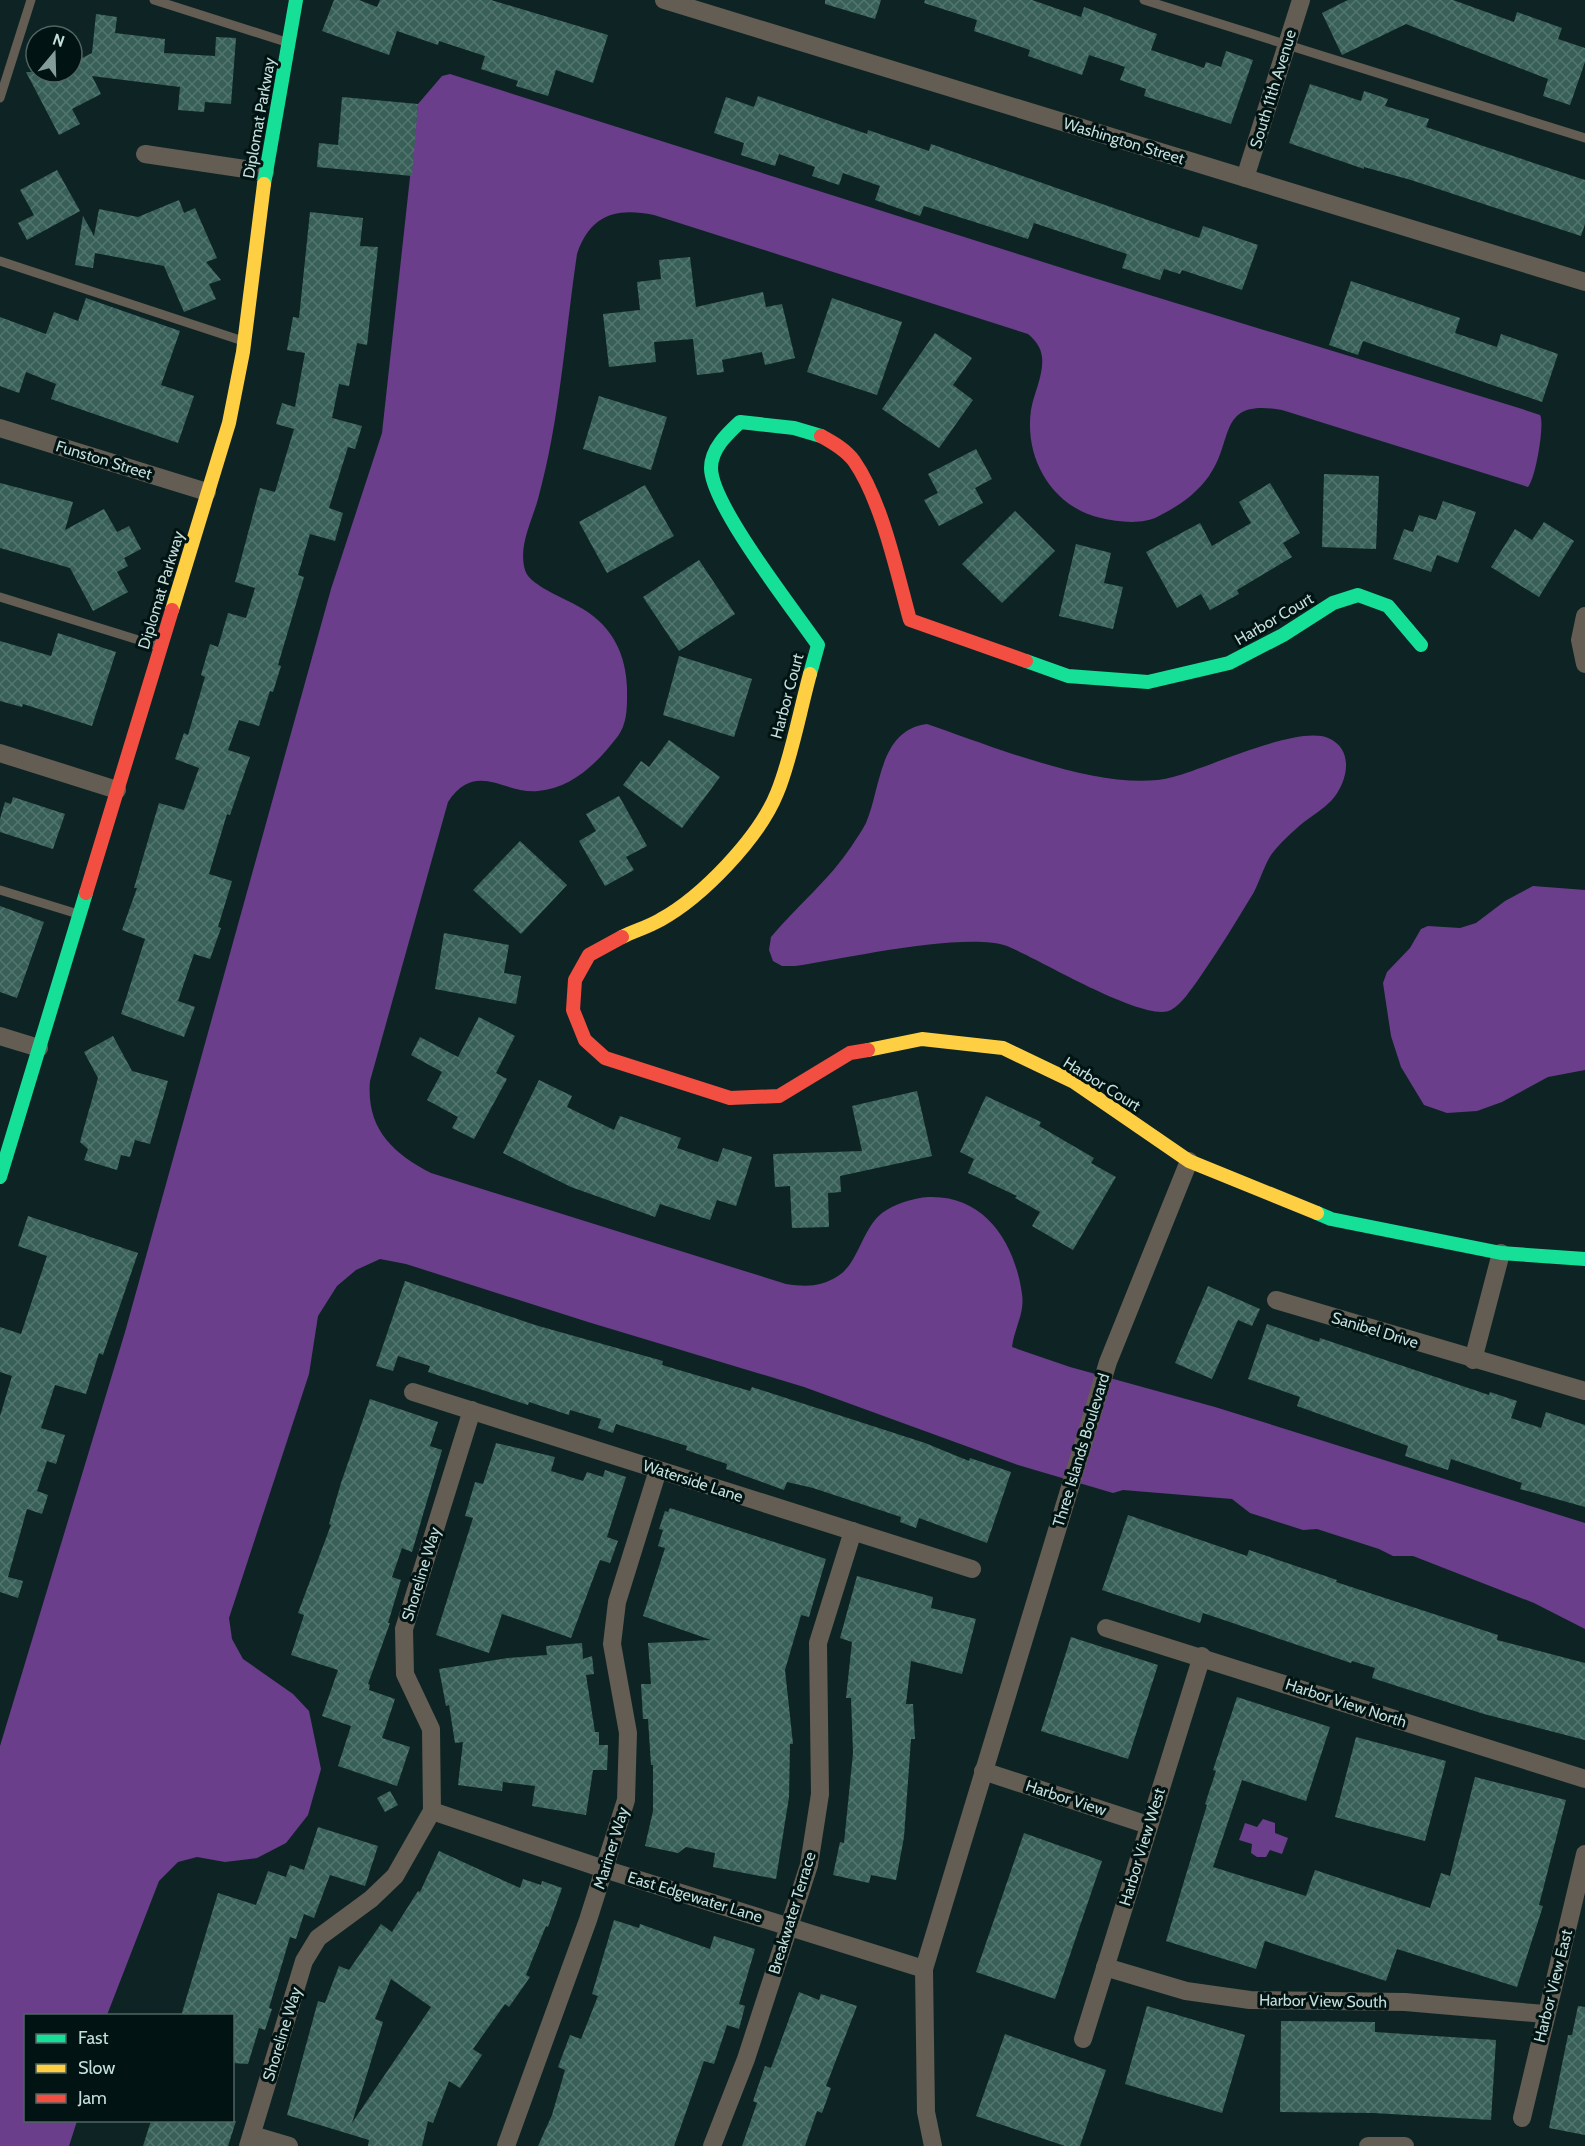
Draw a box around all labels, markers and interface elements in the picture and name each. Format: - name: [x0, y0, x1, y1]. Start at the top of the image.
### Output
- north arrow: [24, 24, 84, 84]
- street label: South 11th Avenue: [1246, 27, 1300, 151]
- text: N: [50, 29, 67, 51]
- street label: Diplomat Parkway: [239, 56, 279, 180]
- street label: Washington Street: [1061, 114, 1187, 169]
- street label: Funston Street: [54, 436, 155, 484]
- street label: Diplomat Parkway: [134, 529, 188, 651]
- street label: Harbor Court: [1231, 589, 1317, 649]
- street label: Harbor Court: [767, 651, 808, 741]
- street label: Harbor Court: [1060, 1053, 1145, 1116]
- street label: Sanibel Drive: [1329, 1308, 1421, 1352]
- street label: Three Islands Boulevard: [1049, 1371, 1113, 1529]
- street label: Waterside Lane: [641, 1456, 745, 1506]
- street label: Shoreline Way: [398, 1525, 444, 1623]
- street label: Harbor View North: [1283, 1674, 1409, 1732]
- street label: Harbor View: [1023, 1776, 1109, 1820]
- street label: Harbor View West: [1115, 1785, 1169, 1908]
- street label: Mariner Way: [590, 1805, 632, 1891]
- street label: Breakwater Terrace: [764, 1849, 820, 1977]
- street label: East Edgewater Lane: [625, 1867, 765, 1927]
- street label: Harbor View East: [1530, 1927, 1576, 2045]
- street label: Shoreline Way: [259, 1985, 305, 2083]
- street label: Harbor View South: [1259, 1990, 1387, 2012]
- legend: [24, 2014, 234, 2122]
- text: Fast: [78, 2027, 109, 2049]
- text: Slow: [78, 2057, 115, 2079]
- text: Jam: [77, 2087, 107, 2109]

